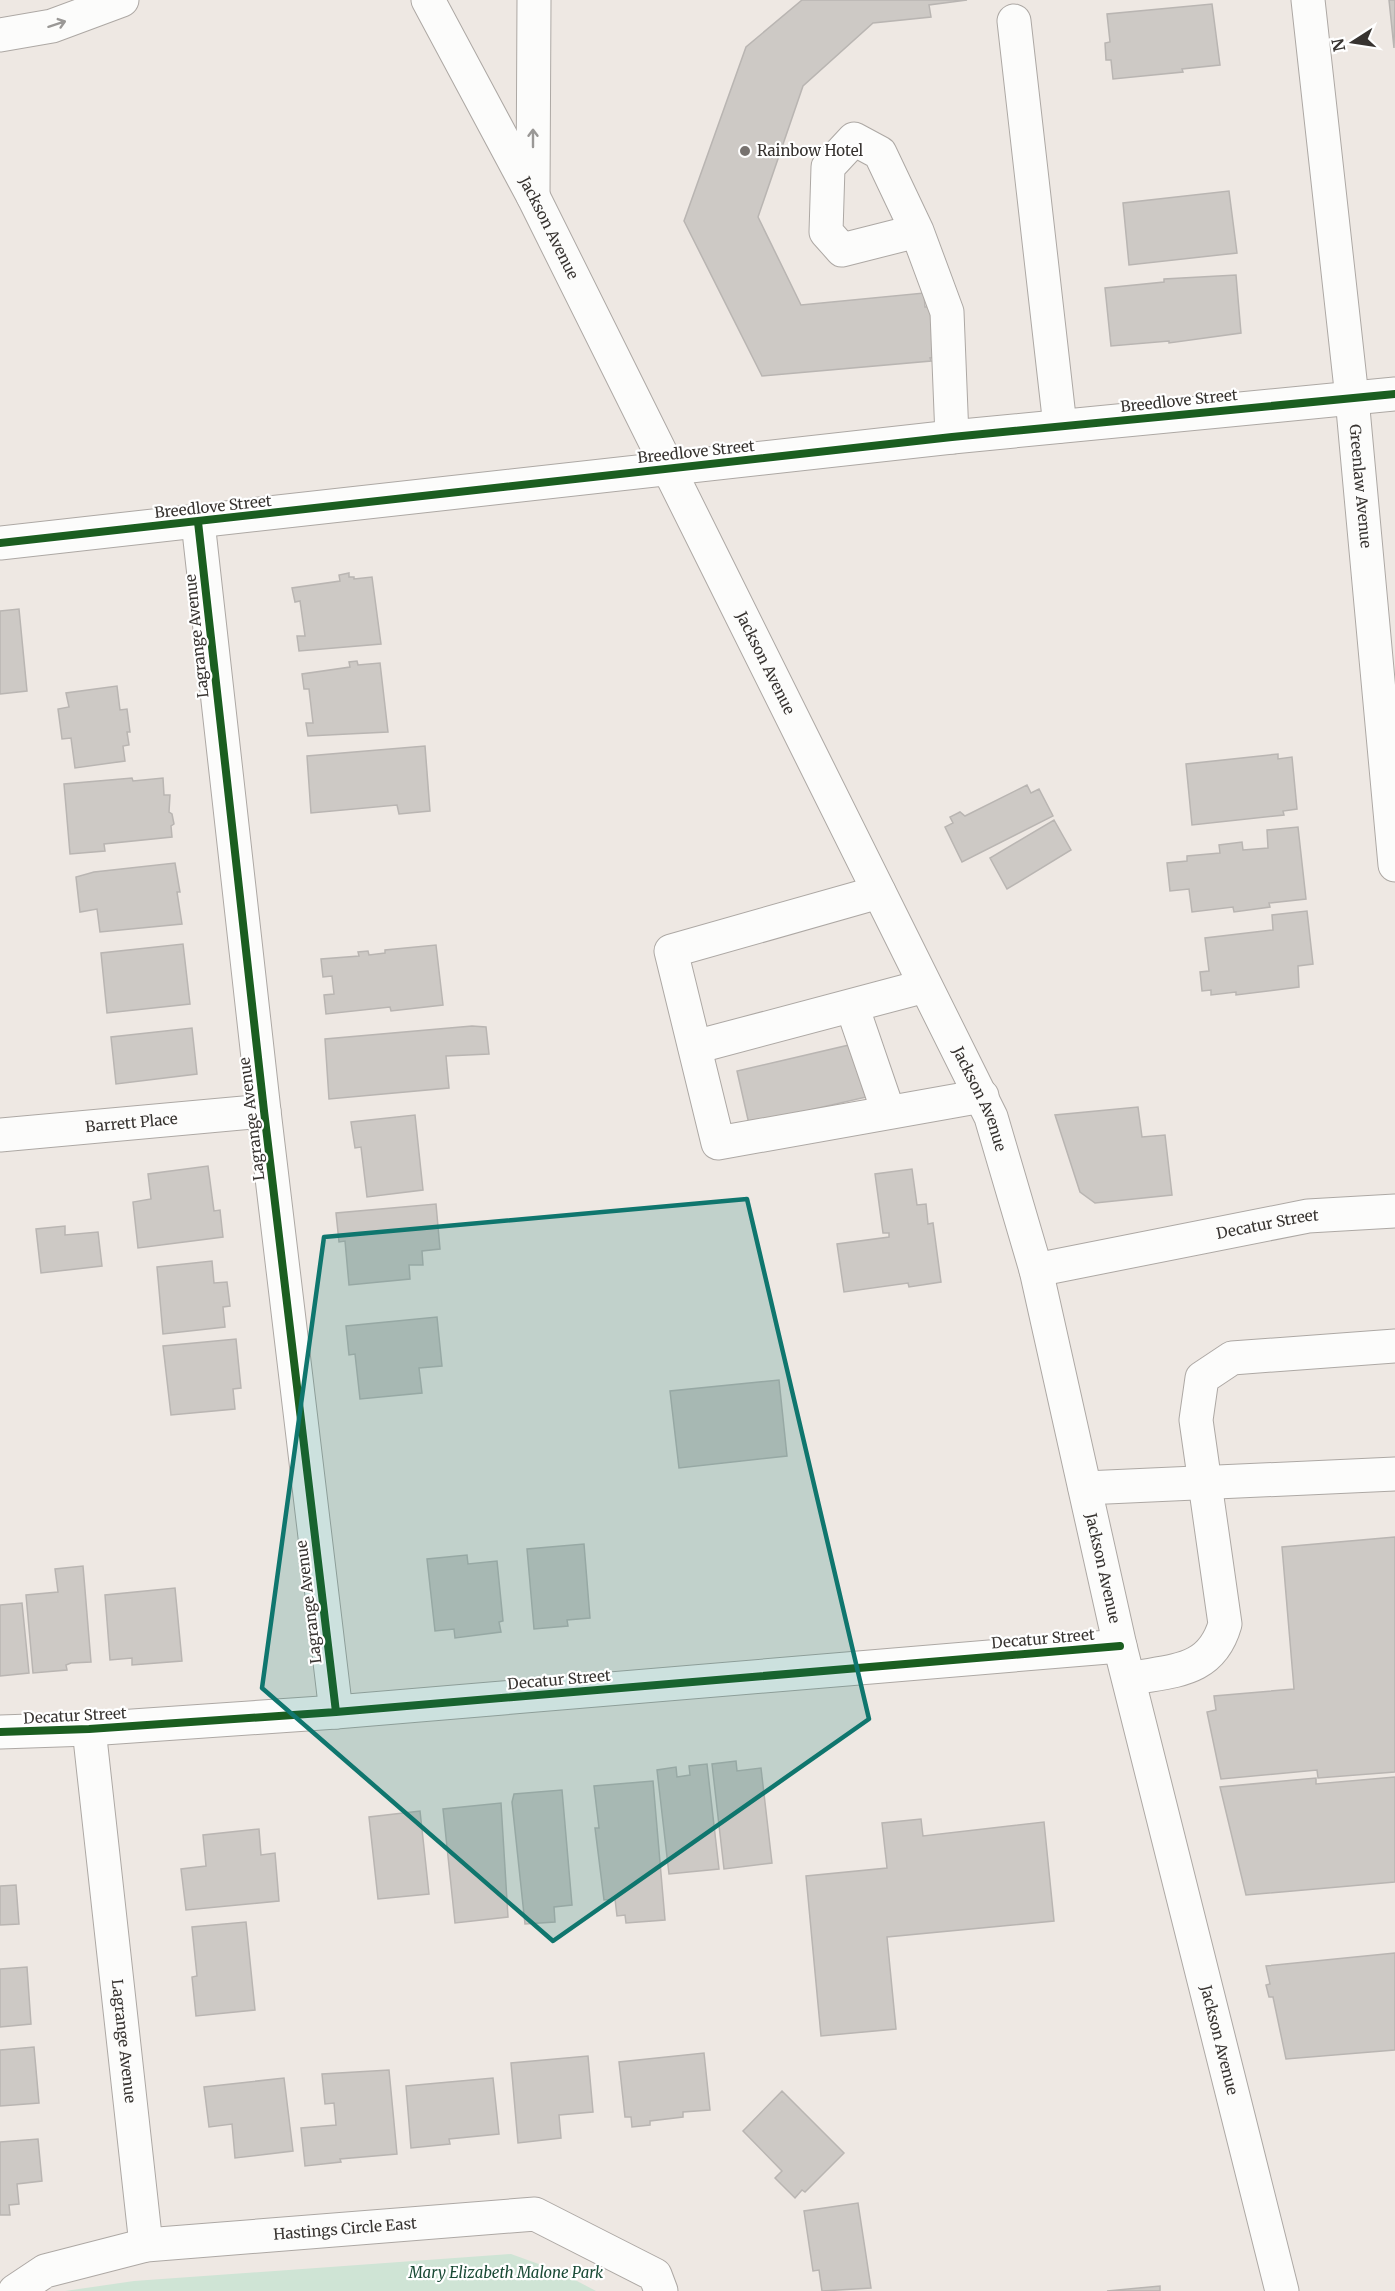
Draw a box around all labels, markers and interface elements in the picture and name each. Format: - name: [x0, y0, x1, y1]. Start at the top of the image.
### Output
- north arrow: [1323, 12, 1383, 72]
- one-way arrow: [47, 18, 66, 29]
- text: N: [1327, 37, 1349, 53]
- one-way arrow: [528, 128, 539, 148]
- place label: Rainbow Hotel: [757, 141, 863, 160]
- marker: Rainbow Hotel: [738, 144, 752, 158]
- street label: Jackson Avenue: [515, 172, 583, 282]
- street label: Breedlove Street: [1119, 385, 1239, 416]
- street label: Greenlaw Avenue: [1345, 423, 1376, 549]
- street label: Breedlove Street: [636, 436, 756, 467]
- street label: Breedlove Street: [153, 491, 273, 522]
- street label: Lagrange Avenue: [181, 573, 212, 699]
- street label: Jackson Avenue: [732, 607, 799, 718]
- street label: Jackson Avenue: [948, 1043, 1011, 1154]
- street label: Lagrange Avenue: [234, 1056, 269, 1182]
- street label: Barrett Place: [85, 1109, 178, 1136]
- street label: Decatur Street: [1215, 1205, 1319, 1243]
- street label: Jackson Avenue: [1081, 1510, 1125, 1625]
- street label: Lagrange Avenue: [291, 1539, 326, 1665]
- street label: Decatur Street: [991, 1625, 1096, 1652]
- street label: Decatur Street: [507, 1666, 612, 1693]
- street label: Decatur Street: [23, 1703, 127, 1728]
- street label: Lagrange Avenue: [108, 1978, 140, 2104]
- street label: Jackson Avenue: [1196, 1982, 1242, 2097]
- street label: Hastings Circle East: [273, 2213, 418, 2244]
- park label: Mary Elizabeth Malone Park: [408, 2263, 604, 2282]

